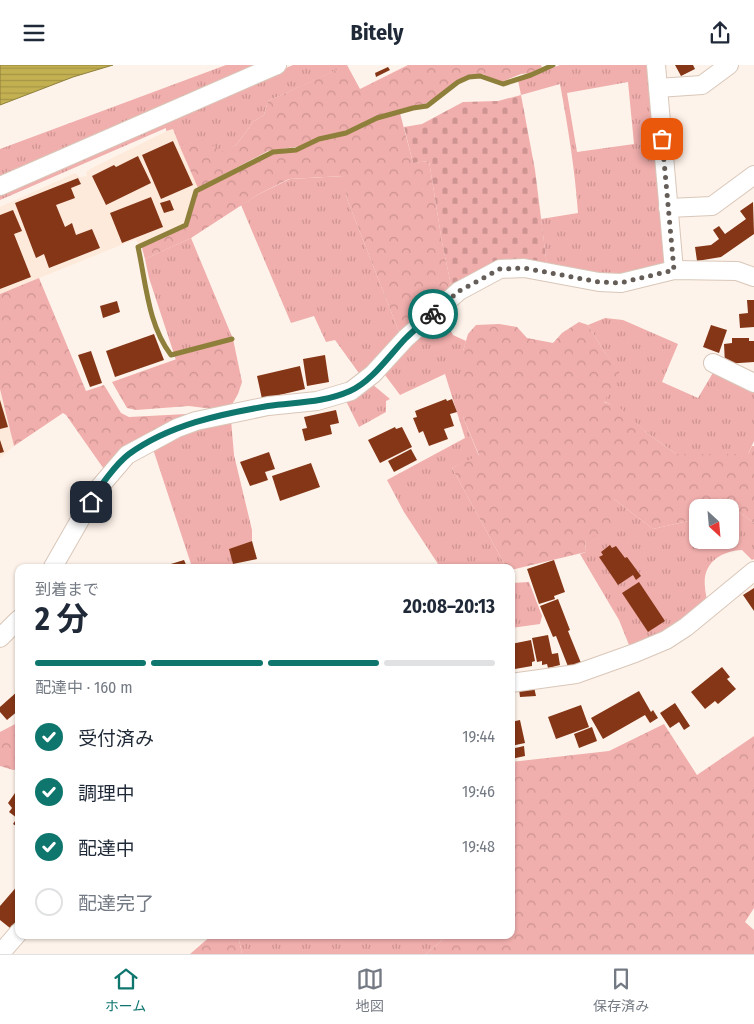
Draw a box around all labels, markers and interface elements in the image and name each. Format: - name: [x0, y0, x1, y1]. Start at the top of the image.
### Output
- icon: menu: [20, 19, 48, 47]
- text: Bitely: [351, 19, 403, 46]
- icon: share: [706, 19, 734, 47]
- pin: [641, 118, 683, 160]
- icon: bag: [648, 125, 676, 153]
- courier: [408, 289, 458, 339]
- icon: bike: [419, 300, 447, 328]
- pin: [70, 481, 112, 523]
- icon: home: [77, 488, 105, 516]
- north arrow: [689, 499, 739, 549]
- map controls: [689, 499, 739, 549]
- text: 到着まで: [35, 580, 99, 599]
- text: 20:08–20:13: [403, 595, 495, 618]
- text: 2 分: [35, 600, 88, 638]
- text: 配達中 · 160 m: [35, 678, 133, 697]
- icon: check: [35, 723, 63, 751]
- text: 受付済み: [78, 727, 154, 750]
- text: 19:44: [462, 727, 495, 746]
- icon: check: [35, 778, 63, 806]
- text: 調理中: [78, 782, 135, 805]
- text: 19:46: [462, 782, 495, 801]
- icon: check: [35, 833, 63, 861]
- text: 配達中: [78, 837, 135, 860]
- text: 19:48: [462, 837, 495, 856]
- text: 配達完了: [78, 892, 154, 915]
- tab: ホーム: [105, 965, 146, 1015]
- tab: 地図: [356, 965, 384, 1015]
- tab: 保存済み: [593, 965, 649, 1015]

